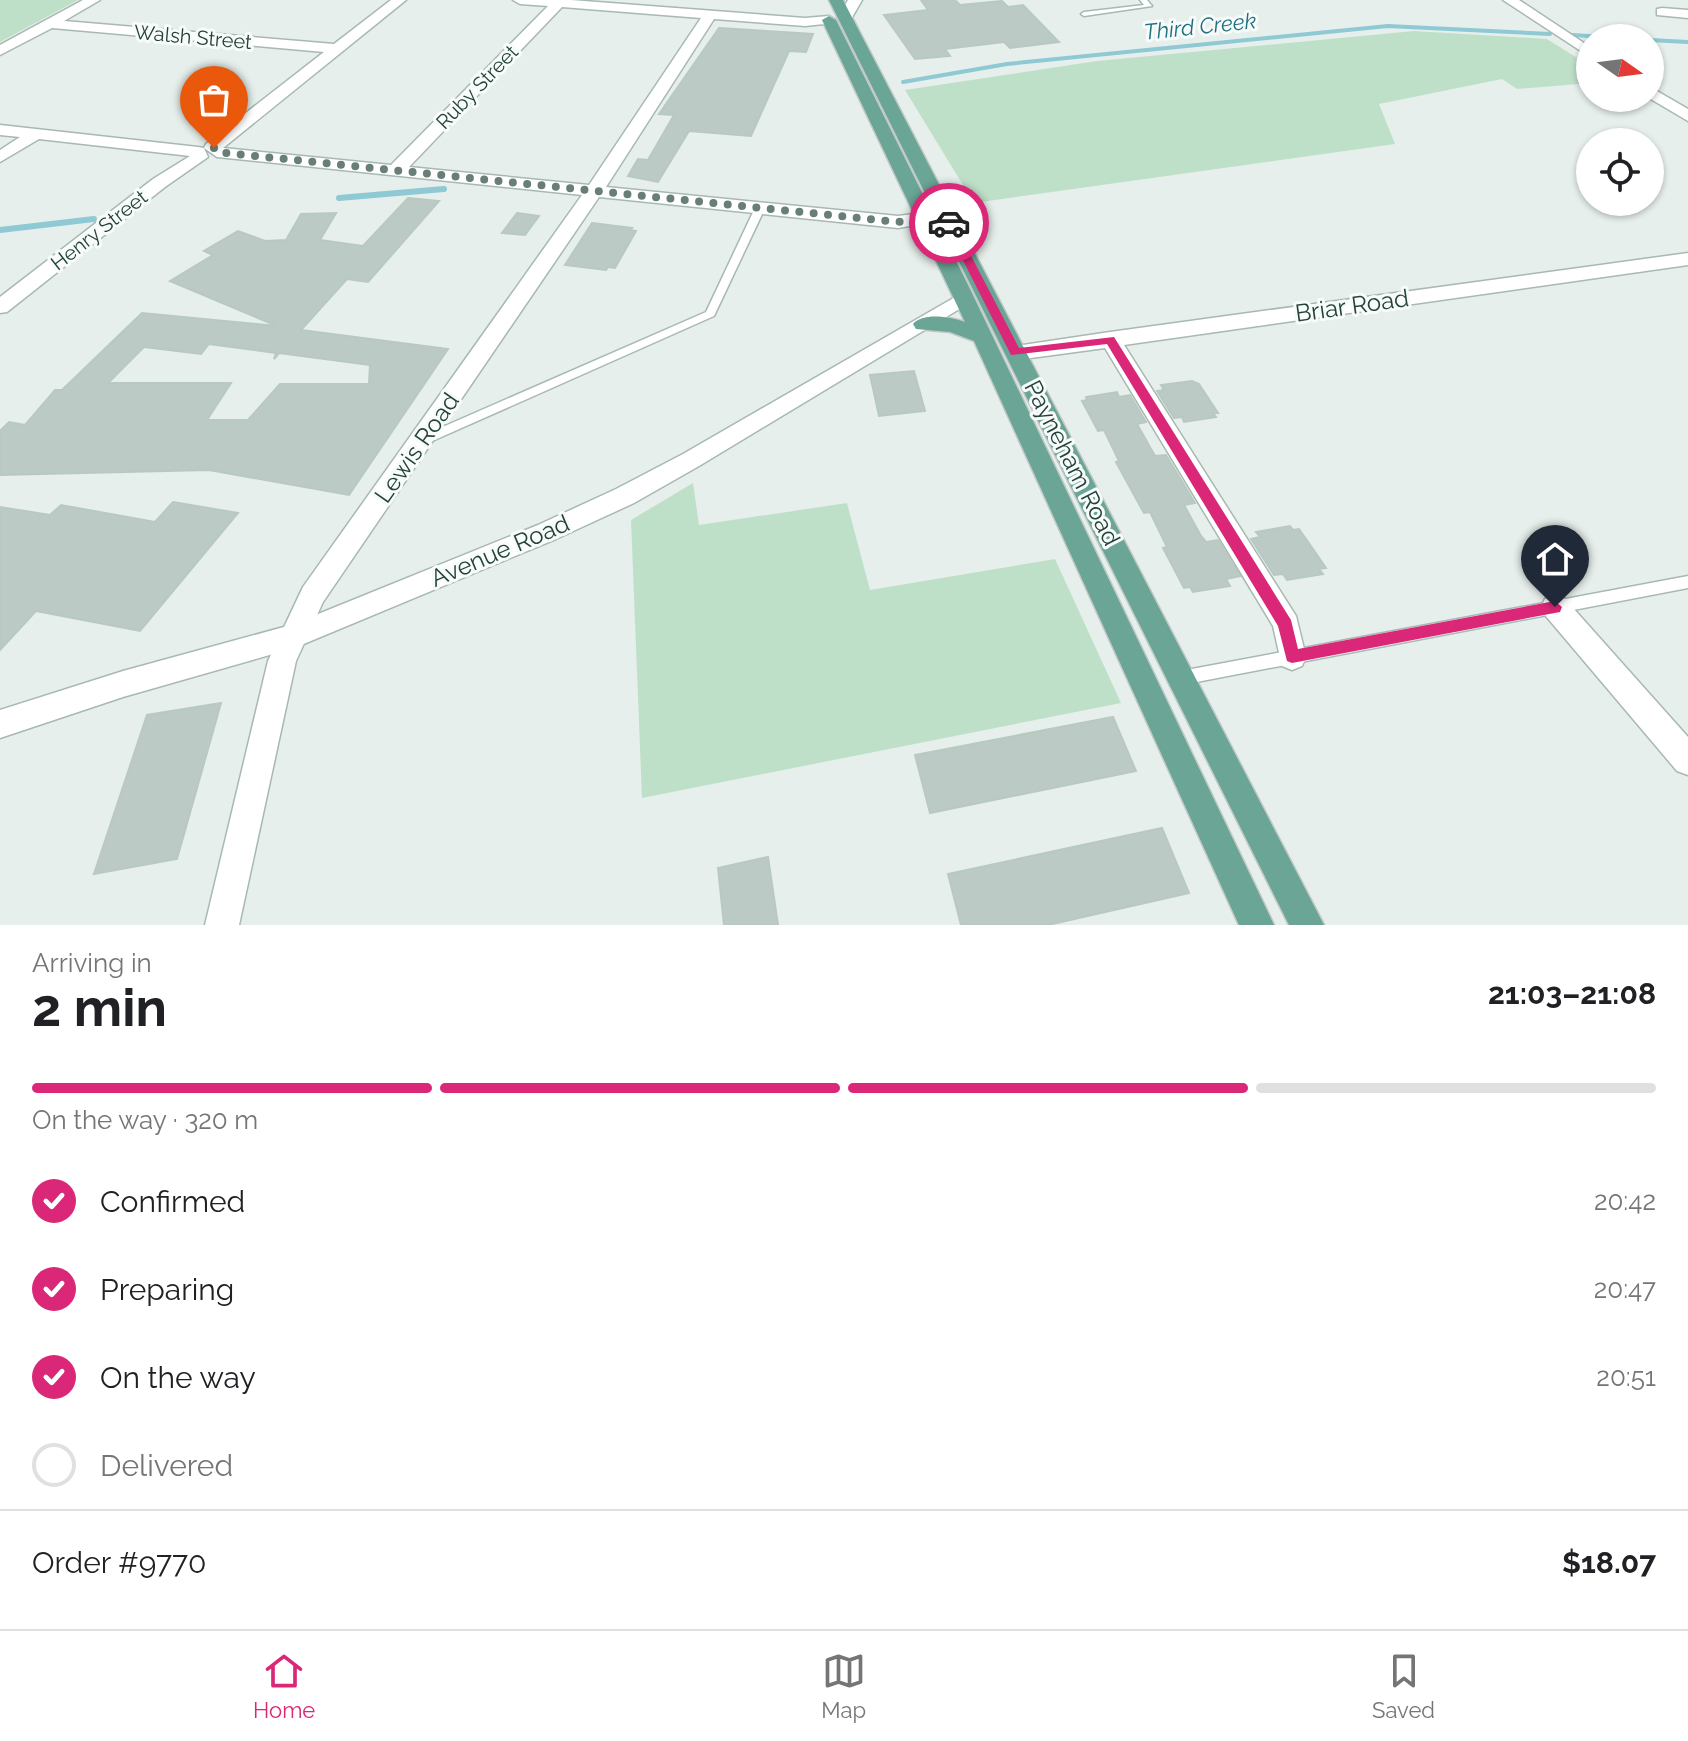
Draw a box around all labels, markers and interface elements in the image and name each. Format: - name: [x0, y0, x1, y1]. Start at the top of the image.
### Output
- water label: Third Creek: [1143, 7, 1258, 45]
- street label: Walsh Street: [133, 20, 253, 54]
- north arrow: [1576, 24, 1664, 112]
- map controls: [1576, 24, 1664, 216]
- street label: Ruby Street: [431, 40, 523, 134]
- pin: [180, 66, 248, 148]
- icon: bag: [192, 78, 236, 122]
- button: locate: [1576, 128, 1664, 216]
- courier: [909, 183, 989, 263]
- street label: Henry Street: [46, 185, 152, 275]
- icon: car: [927, 201, 971, 245]
- street label: Briar Road: [1293, 283, 1411, 328]
- street label: Payneham Road: [1018, 375, 1127, 550]
- street label: Lewis Road: [368, 387, 465, 508]
- street label: Avenue Road: [426, 508, 574, 593]
- pin: [1521, 525, 1589, 607]
- icon: home: [1533, 537, 1577, 581]
- text: Arriving in: [32, 948, 152, 978]
- text: 21:03–21:08: [1488, 976, 1656, 1011]
- text: 2 min: [32, 977, 167, 1038]
- text: On the way · 320 m: [32, 1105, 258, 1135]
- icon: check: [32, 1179, 76, 1223]
- text: Confirmed: [100, 1184, 245, 1219]
- text: 20:42: [1594, 1186, 1656, 1216]
- icon: check: [32, 1267, 76, 1311]
- text: Preparing: [100, 1272, 234, 1307]
- text: 20:47: [1594, 1274, 1656, 1304]
- icon: check: [32, 1355, 76, 1399]
- text: On the way: [100, 1360, 256, 1395]
- text: 20:51: [1596, 1362, 1656, 1392]
- text: Delivered: [100, 1448, 233, 1483]
- text: Order #9770: [32, 1545, 206, 1580]
- text: $18.07: [1562, 1545, 1656, 1580]
- tab: Home: [253, 1649, 315, 1723]
- tab: Map: [821, 1649, 866, 1723]
- tab: Saved: [1372, 1649, 1435, 1723]

